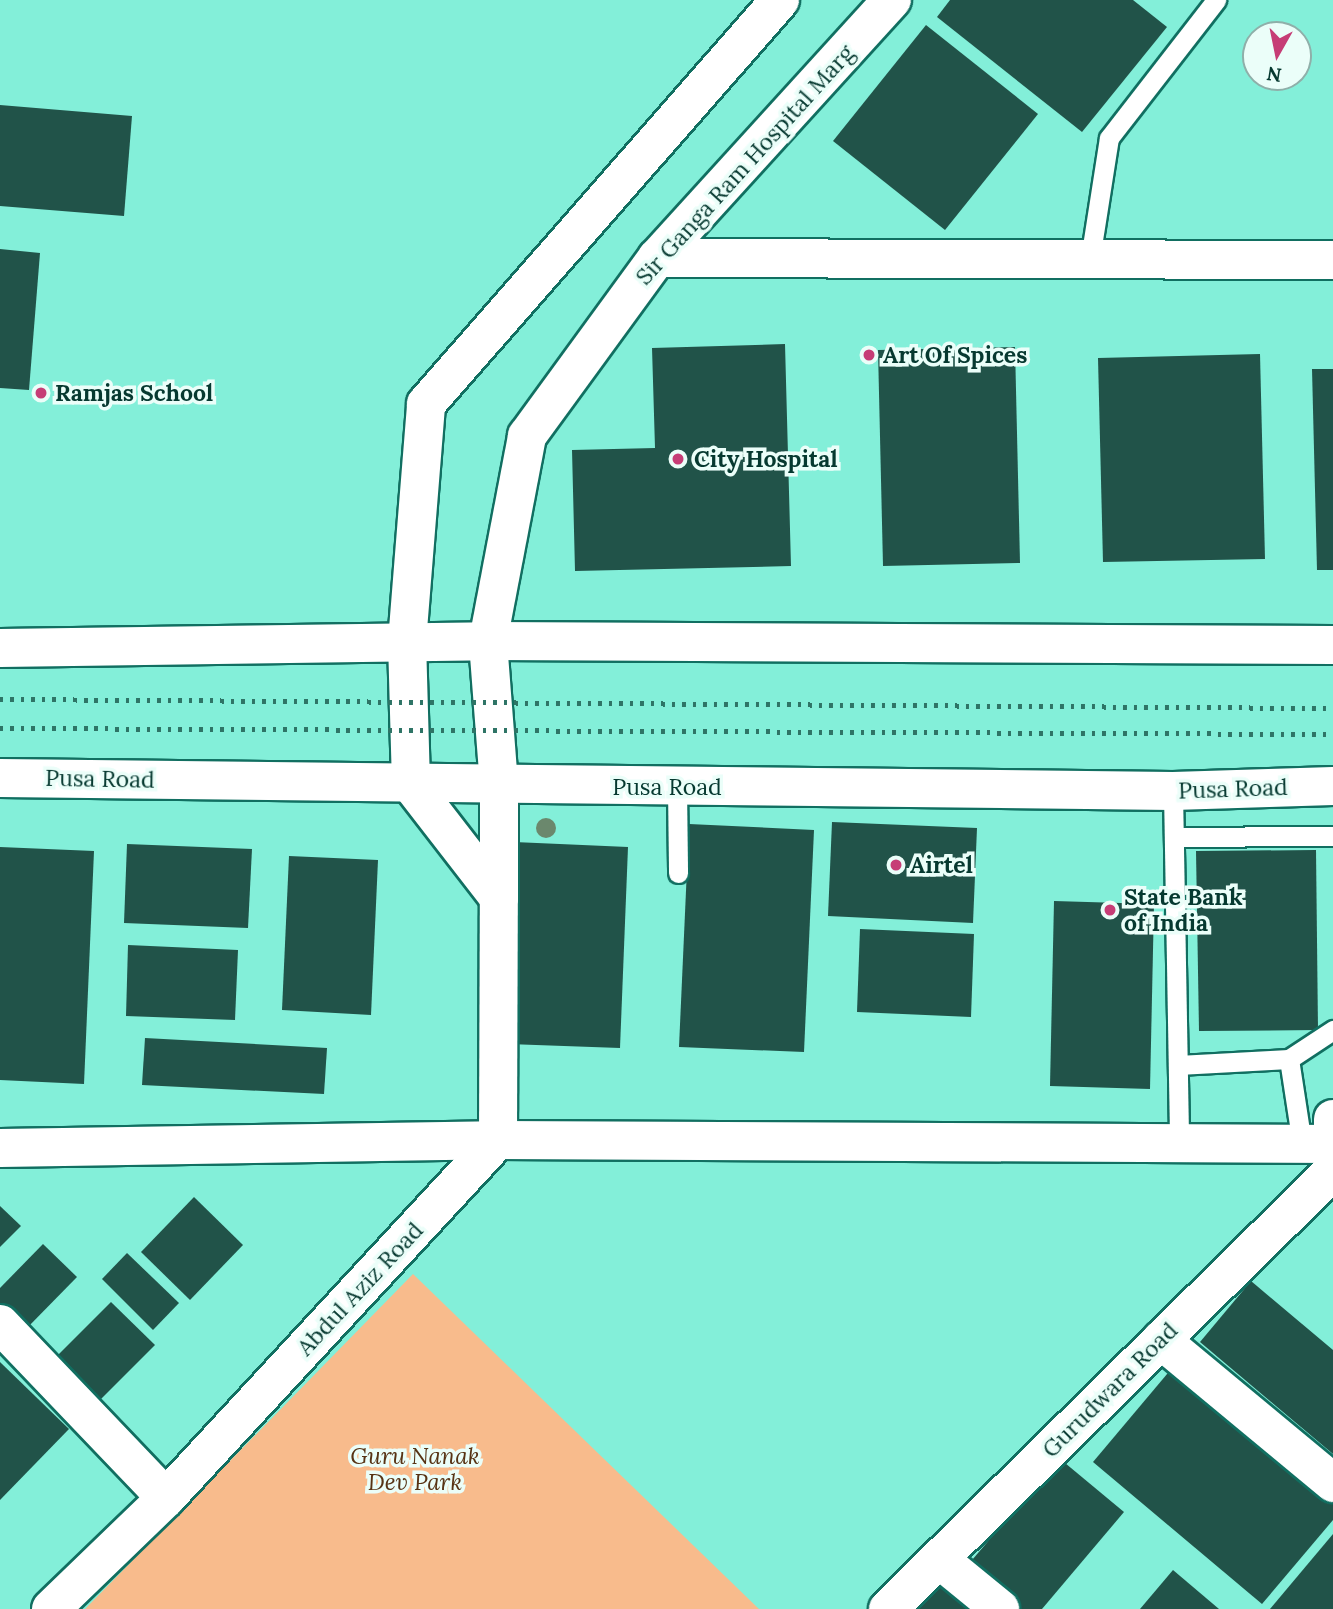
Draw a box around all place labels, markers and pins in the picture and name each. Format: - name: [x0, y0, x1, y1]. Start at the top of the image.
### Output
- place label: Art Of Spices: [883, 341, 1027, 369]
- marker: Art Of Spices: [861, 347, 877, 363]
- place label: Ramjas School: [55, 379, 213, 407]
- marker: Ramjas School: [33, 385, 49, 401]
- place label: City Hospital: [694, 445, 838, 473]
- marker: City Hospital: [668, 449, 688, 469]
- place label: Airtel: [910, 851, 973, 879]
- marker: Airtel: [888, 857, 904, 873]
- place label: State Bank of India: [1124, 883, 1243, 937]
- marker: State Bank of India: [1102, 902, 1118, 918]

